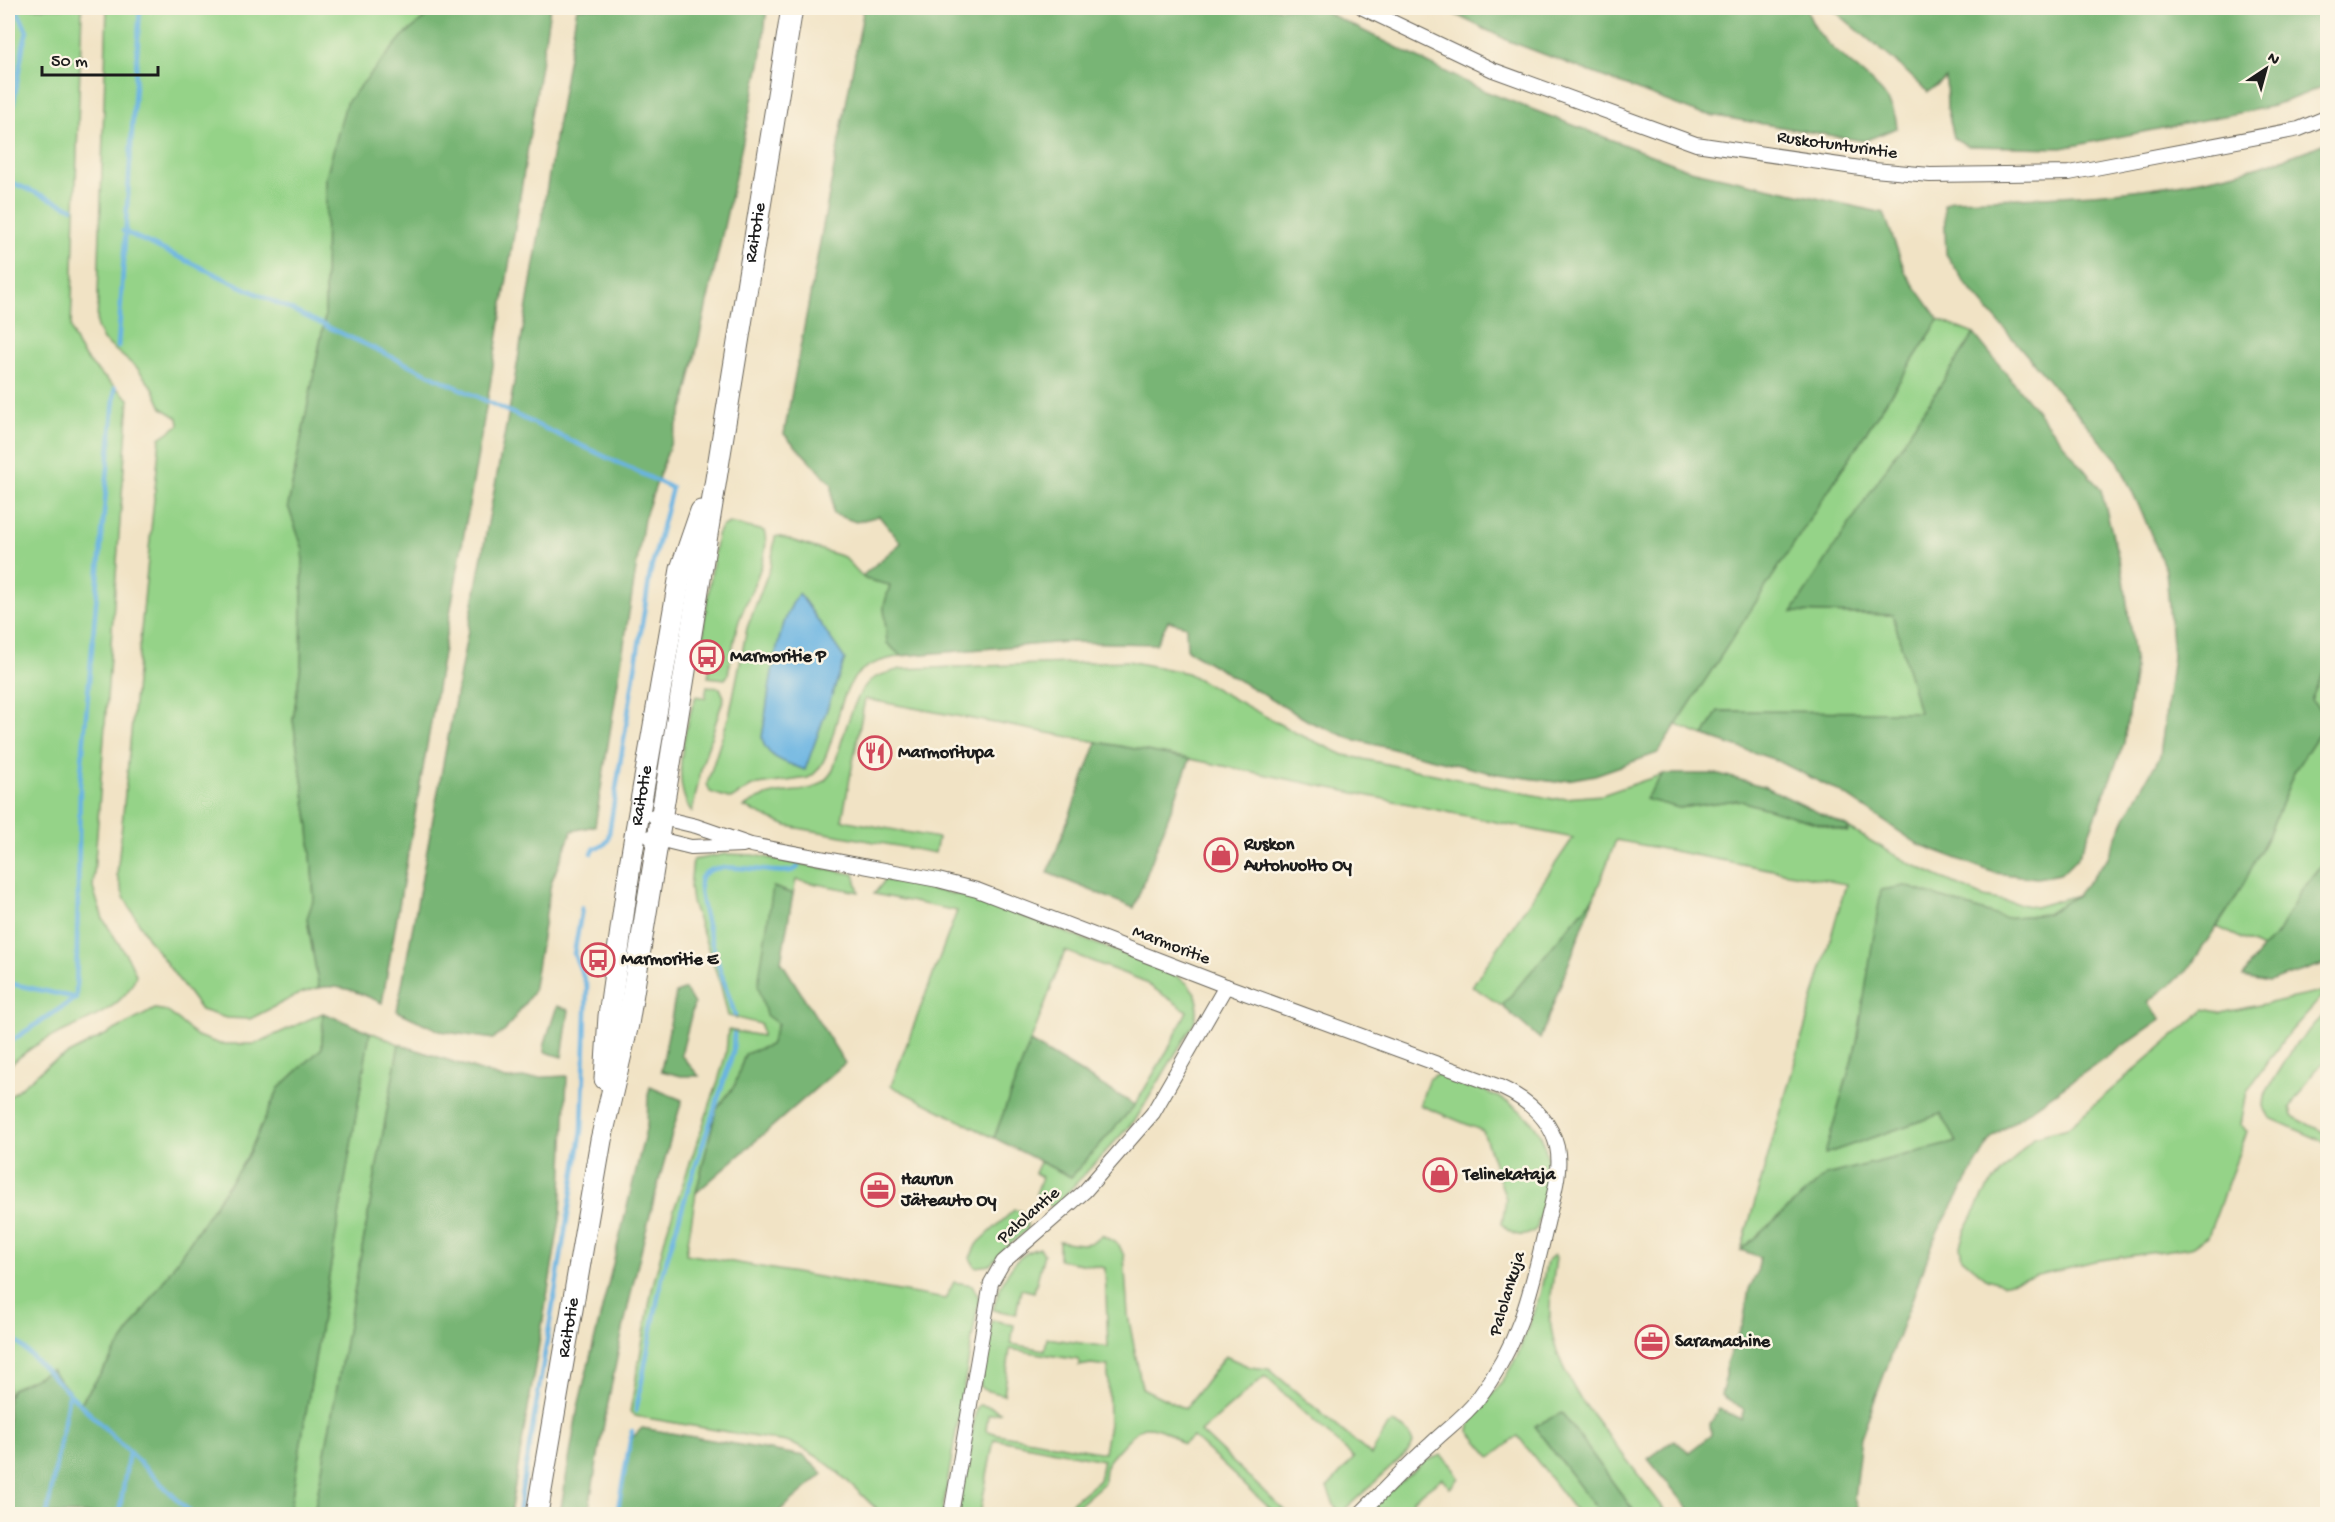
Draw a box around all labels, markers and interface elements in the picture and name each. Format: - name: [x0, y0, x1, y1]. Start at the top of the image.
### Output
- scale bar: [42, 39, 158, 77]
- north arrow: [2236, 39, 2296, 99]
- text: N: [2263, 49, 2283, 71]
- text: 50 m: [51, 52, 88, 73]
- street label: Ruskotunturintie: [1775, 127, 1899, 165]
- street label: Raitotie: [741, 200, 771, 264]
- bus stop icon: Marmoritie P: [689, 639, 725, 675]
- place label: Marmoritie P: [730, 647, 827, 668]
- restaurant icon: Marmoritupa: [857, 735, 893, 771]
- place label: Marmoritupa: [898, 743, 995, 764]
- street label: Raitotie: [626, 763, 658, 827]
- place label: Ruskon Autohuolto Oy: [1243, 835, 1352, 877]
- shop icon: Ruskon Autohuolto Oy: [1203, 837, 1239, 873]
- street label: Marmoritie: [1129, 922, 1214, 971]
- bus stop icon: Marmoritie E: [580, 942, 616, 978]
- place label: Marmoritie E: [621, 950, 720, 971]
- shop icon: Telinekataja: [1422, 1157, 1458, 1193]
- place label: Telinekataja: [1461, 1165, 1557, 1186]
- place label: Haurun Jäteauto Oy: [900, 1170, 996, 1212]
- office icon: Haurun Jäteauto Oy: [860, 1172, 896, 1208]
- street label: Palolantie: [993, 1183, 1065, 1250]
- street label: Palolankuja: [1485, 1248, 1531, 1340]
- street label: Raitotie: [553, 1295, 584, 1359]
- office icon: Saramachine: [1634, 1324, 1670, 1360]
- place label: Saramachine: [1675, 1332, 1771, 1353]

